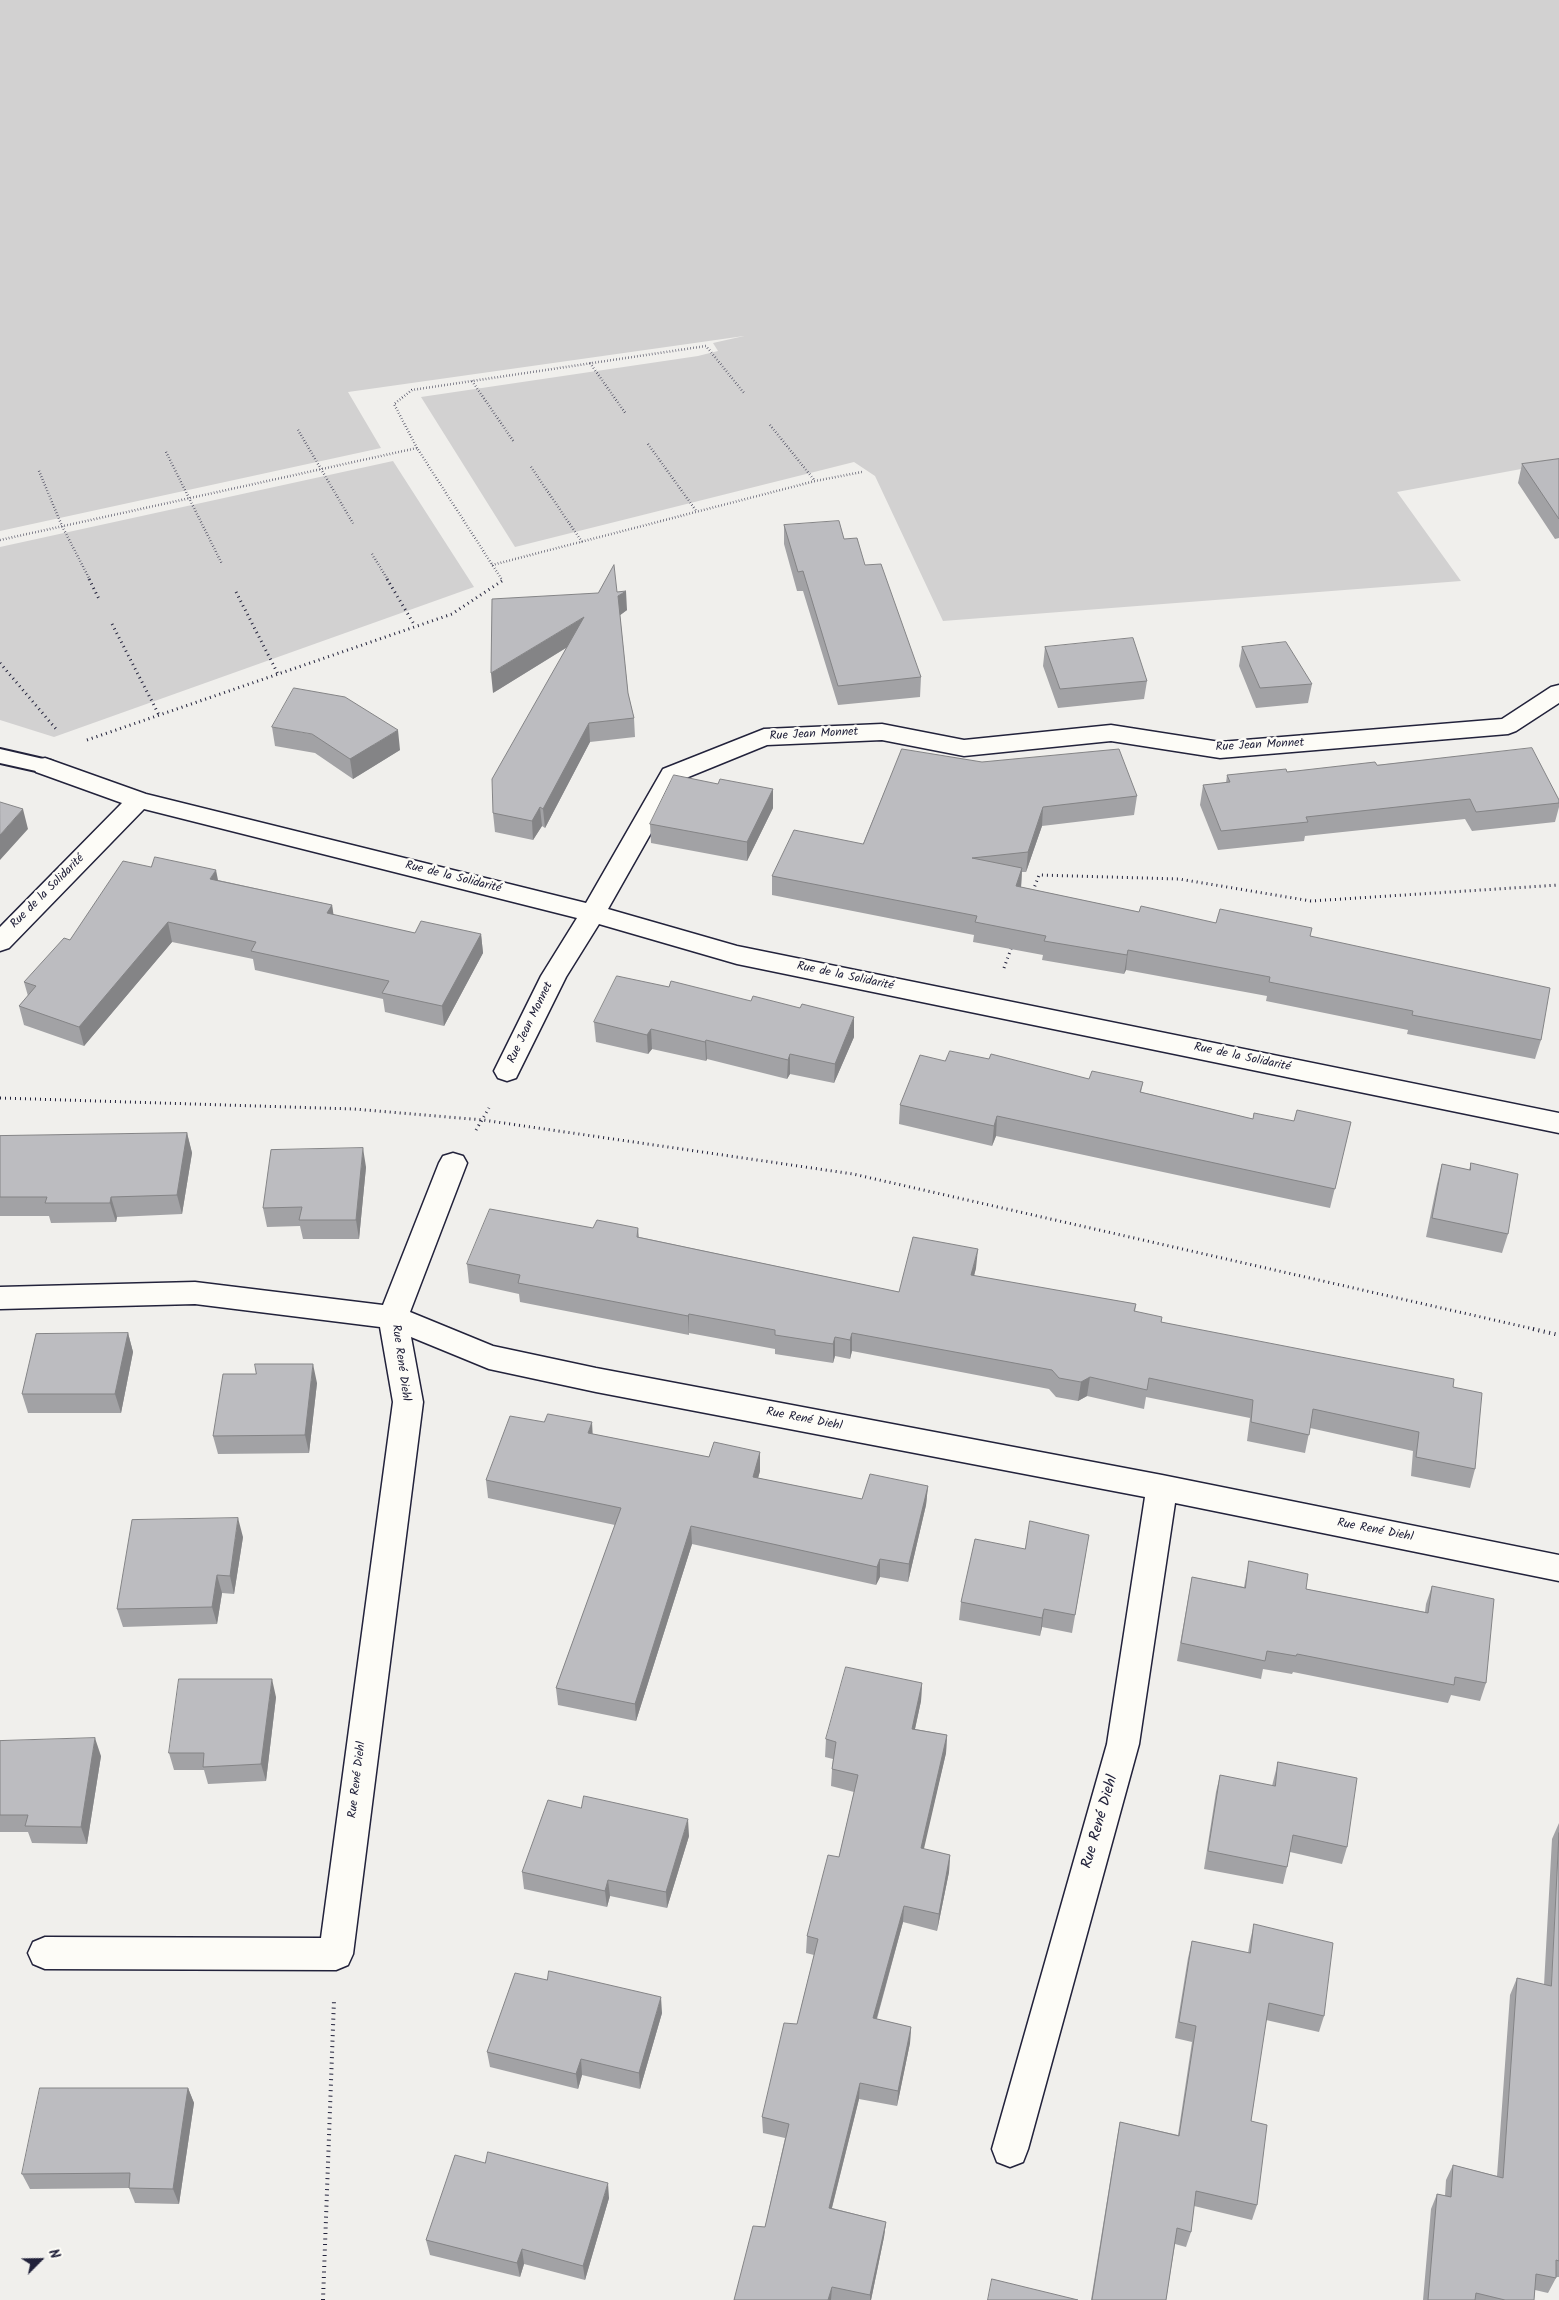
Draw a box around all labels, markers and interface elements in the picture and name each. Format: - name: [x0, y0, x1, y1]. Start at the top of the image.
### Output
- street label: Rue Jean Monnet: [769, 725, 859, 745]
- street label: Rue Jean Monnet: [1215, 736, 1305, 756]
- street label: Rue de la Solidarité: [8, 852, 88, 932]
- street label: Rue de la Solidarité: [403, 859, 503, 897]
- street label: Rue de la Solidarité: [795, 960, 895, 994]
- street label: Rue Jean Monnet: [505, 980, 557, 1066]
- street label: Rue de la Solidarité: [1192, 1041, 1292, 1075]
- street label: Rue René Diehl: [387, 1324, 413, 1402]
- street label: Rue René Diehl: [765, 1406, 843, 1434]
- street label: Rue René Diehl: [1336, 1517, 1414, 1545]
- street label: Rue René Diehl: [346, 1741, 370, 1819]
- street label: Rue René Diehl: [1079, 1773, 1123, 1871]
- north arrow: [15, 2235, 65, 2285]
- text: N: [42, 2246, 66, 2263]

